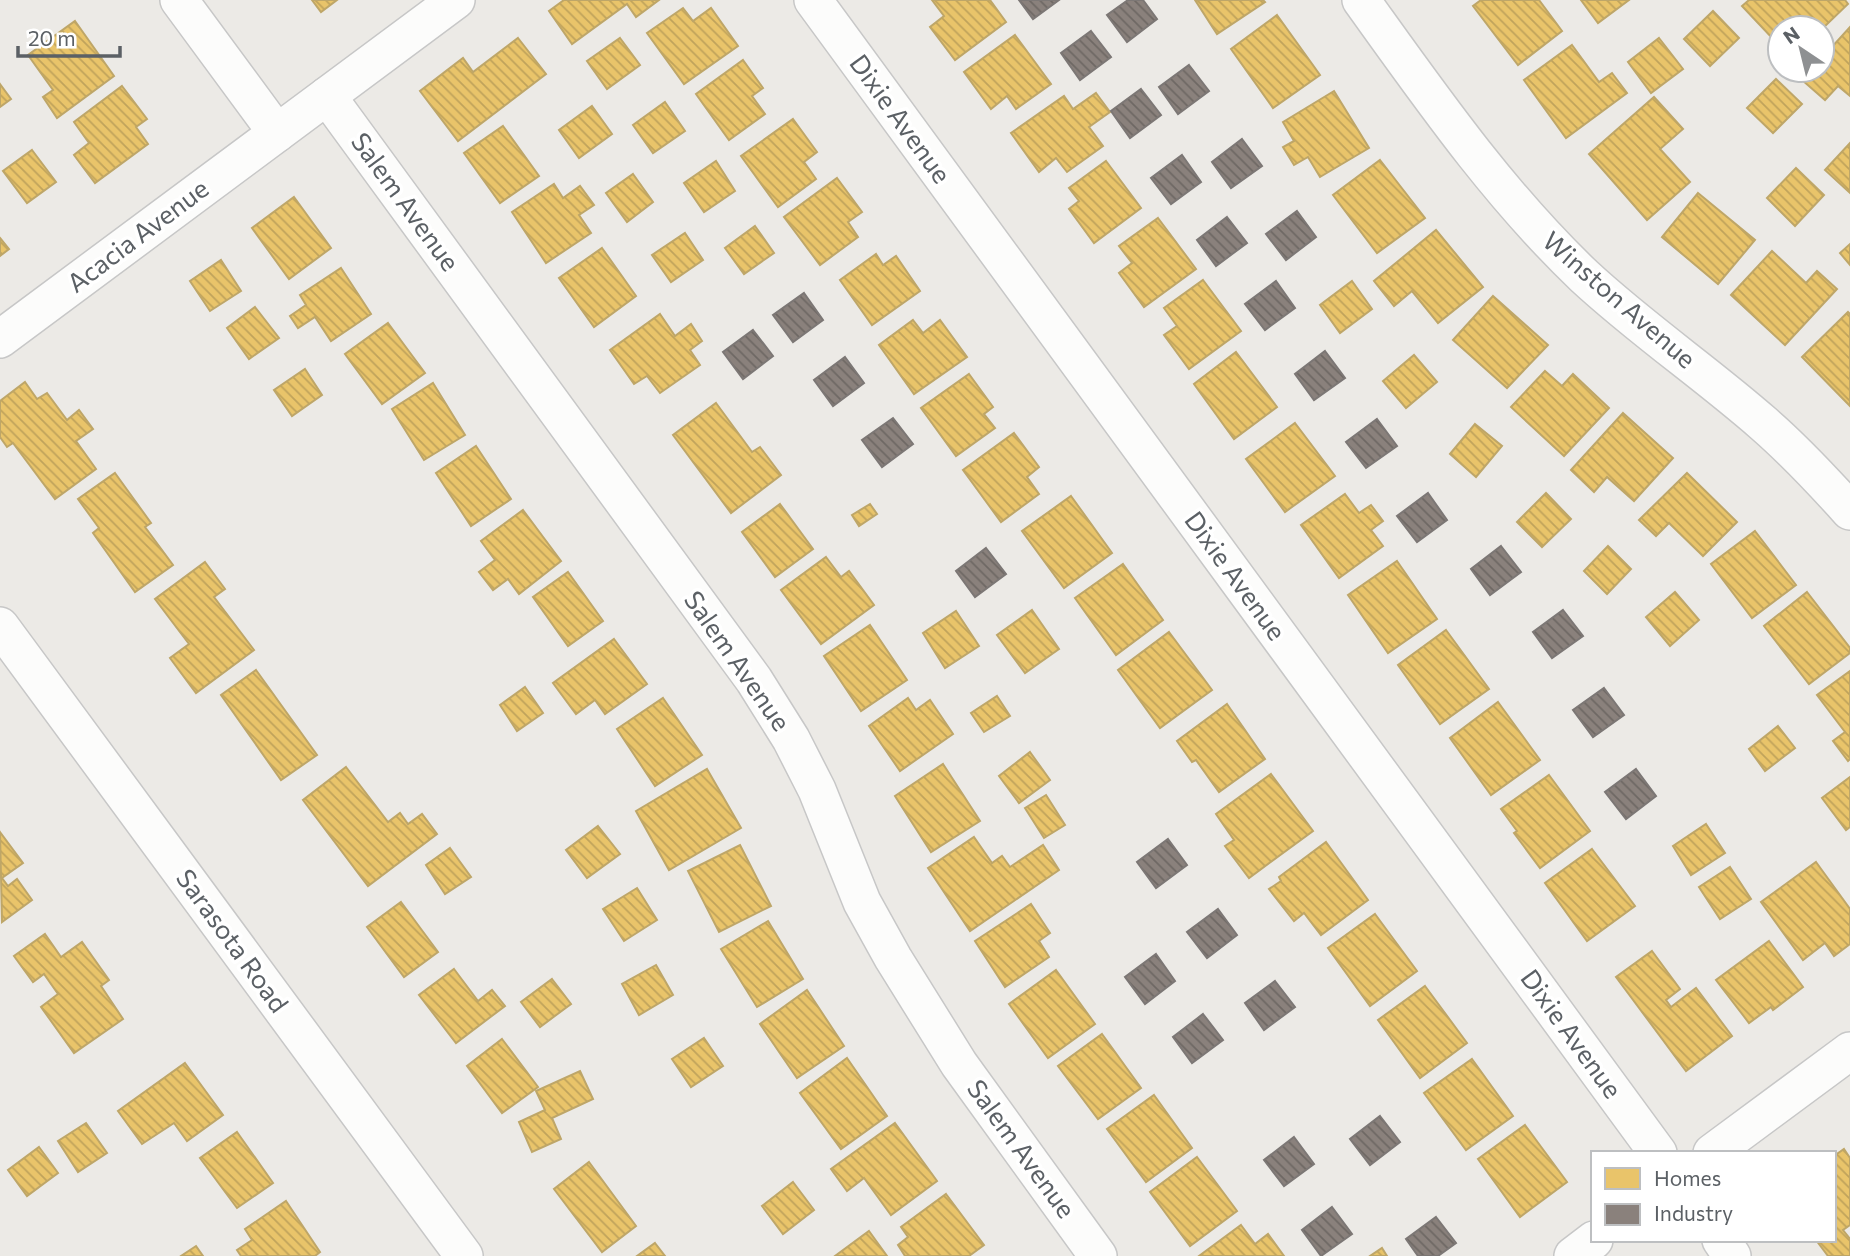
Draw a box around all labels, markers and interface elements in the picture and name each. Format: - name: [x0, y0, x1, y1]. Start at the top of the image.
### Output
- scale bar: [18, 14, 119, 58]
- north arrow: [1766, 14, 1836, 84]
- text: N: [1779, 21, 1803, 48]
- text: 20 m: [28, 25, 76, 50]
- street label: Dixie Avenue: [844, 48, 958, 189]
- street label: Salem Avenue: [346, 126, 467, 276]
- street label: Acacia Avenue: [60, 172, 214, 298]
- street label: Winston Avenue: [1537, 224, 1703, 374]
- street label: Dixie Avenue: [1179, 505, 1293, 646]
- street label: Salem Avenue: [679, 584, 798, 736]
- street label: Sarasota Road: [171, 862, 296, 1018]
- street label: Dixie Avenue: [1515, 963, 1629, 1104]
- street label: Salem Avenue: [962, 1073, 1083, 1223]
- legend: [1591, 1151, 1836, 1242]
- text: Homes: [1654, 1165, 1721, 1190]
- text: Industry: [1654, 1200, 1733, 1225]

